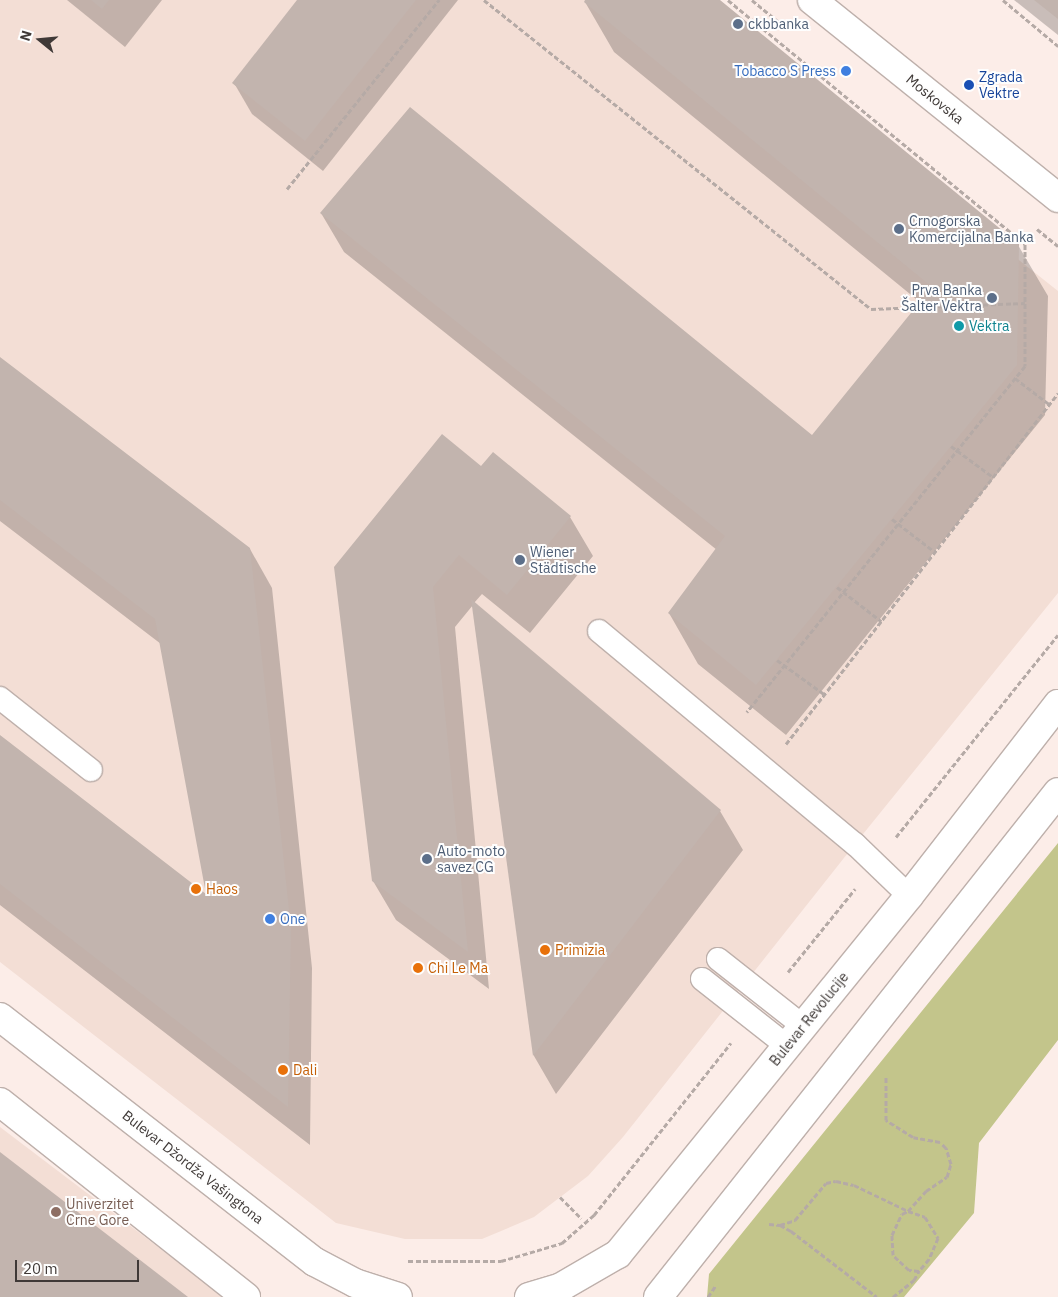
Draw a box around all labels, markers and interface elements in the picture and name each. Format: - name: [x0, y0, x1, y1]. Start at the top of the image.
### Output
- north arrow: [15, 15, 65, 65]
- place label: ckbbanka: [748, 16, 809, 32]
- marker: ckbbanka: [732, 18, 744, 30]
- text: N: [16, 28, 36, 43]
- place label: Tobacco S Press: [734, 63, 836, 79]
- marker: Tobacco S Press: [840, 65, 852, 77]
- place label: Zgrada Vektre: [979, 69, 1023, 102]
- street label: Moskovska: [903, 71, 967, 127]
- marker: Zgrada Vektre: [963, 79, 975, 91]
- place label: Crnogorska Komercijalna Banka: [909, 213, 1034, 246]
- marker: Crnogorska Komercijalna Banka: [893, 223, 905, 235]
- place label: Prva Banka Šalter Vektra: [901, 282, 982, 314]
- marker: Prva Banka Šalter Vektra: [986, 292, 998, 304]
- place label: Vektra: [969, 318, 1010, 334]
- marker: Vektra: [953, 320, 965, 332]
- place label: Wiener Städtische: [530, 544, 597, 576]
- marker: Wiener Städtische: [514, 554, 526, 566]
- place label: Auto-moto savez CG: [437, 843, 505, 876]
- marker: Auto-moto savez CG: [421, 853, 433, 865]
- place label: Haos: [206, 881, 238, 897]
- marker: Haos: [190, 883, 202, 895]
- place label: One: [280, 911, 306, 927]
- marker: One: [264, 913, 276, 925]
- place label: Primizia: [555, 942, 605, 958]
- marker: Primizia: [539, 944, 551, 956]
- place label: Chi Le Ma: [428, 960, 488, 976]
- marker: Chi Le Ma: [412, 962, 424, 974]
- street label: Bulevar Revolucije: [766, 969, 852, 1069]
- place label: Dali: [293, 1062, 317, 1078]
- marker: Dali: [277, 1064, 289, 1076]
- street label: Bulevar Džordža Vašingtona: [119, 1107, 267, 1227]
- place label: Univerzitet Crne Gore: [66, 1196, 134, 1228]
- marker: Univerzitet Crne Gore: [50, 1206, 62, 1218]
- scale bar: [18, 1250, 141, 1282]
- text: 20 m: [23, 1259, 58, 1278]

